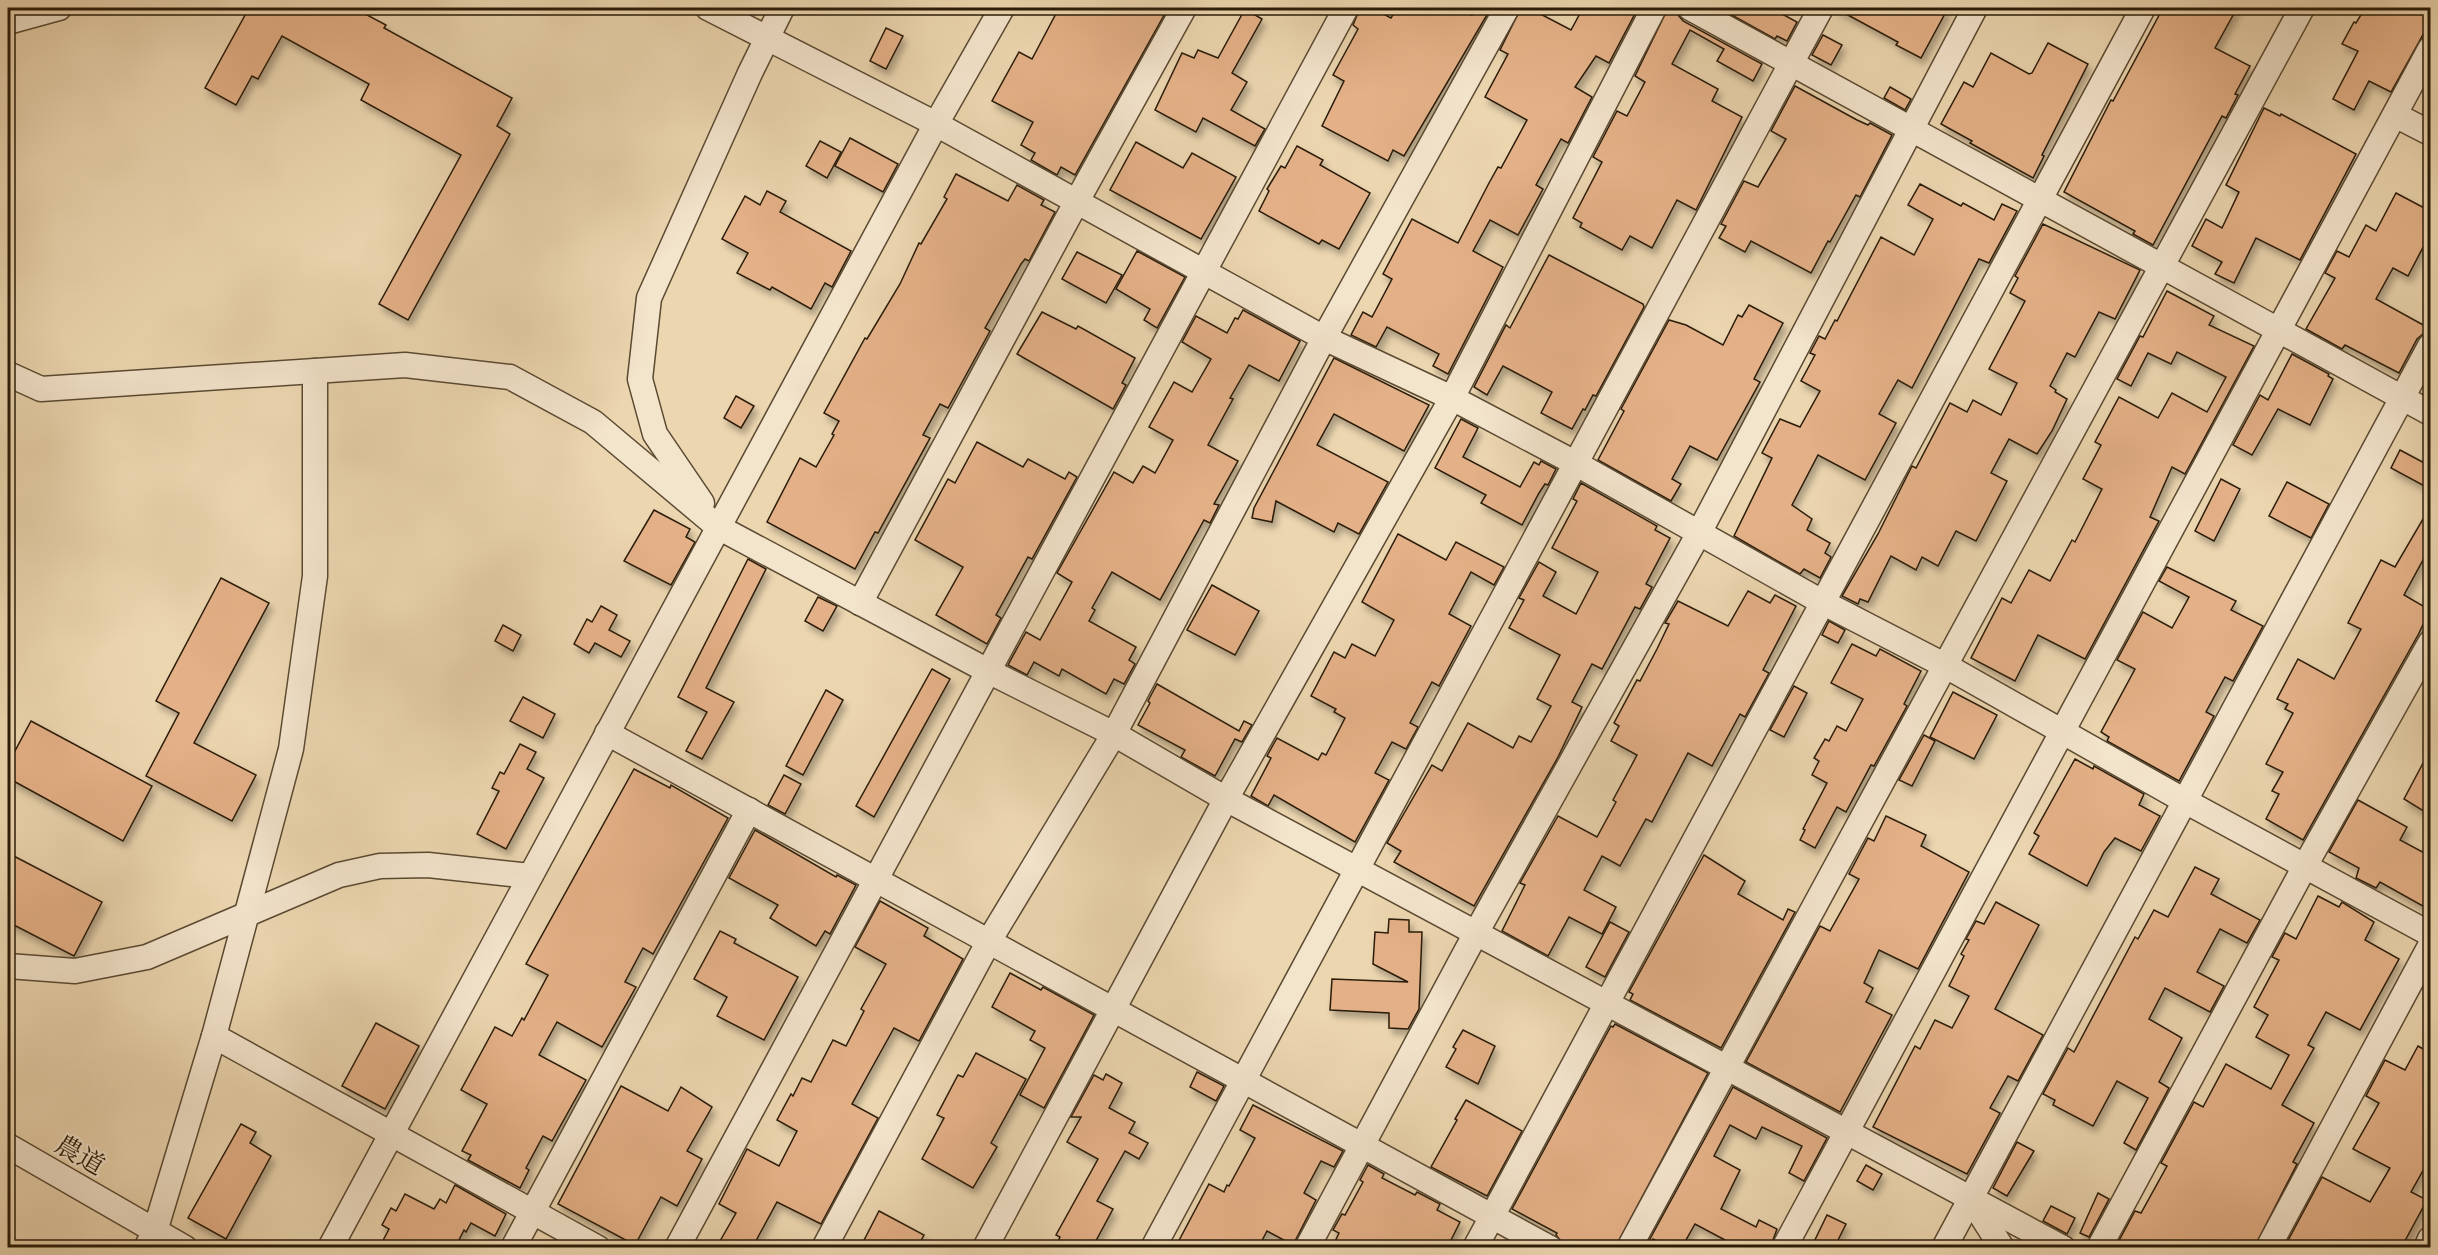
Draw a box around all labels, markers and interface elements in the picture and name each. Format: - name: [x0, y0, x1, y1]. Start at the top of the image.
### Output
- street label: 農道: [49, 1129, 110, 1183]

